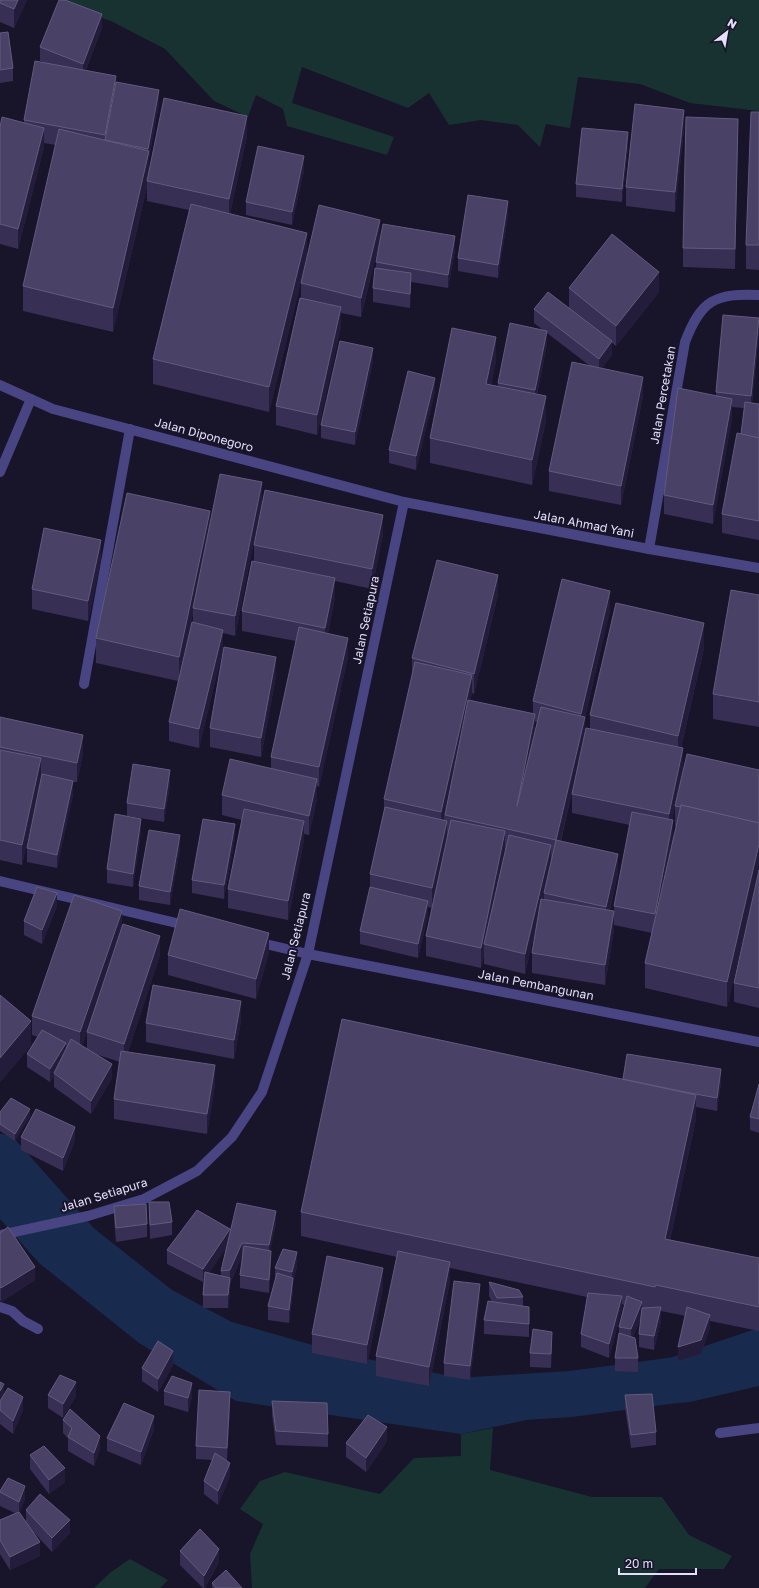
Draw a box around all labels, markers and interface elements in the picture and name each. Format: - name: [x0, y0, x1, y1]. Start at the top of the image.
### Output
- north arrow: [707, 12, 747, 52]
- text: N: [725, 15, 739, 31]
- street label: Jalan Percetakan: [646, 345, 679, 445]
- street label: Jalan Diponegoro: [153, 414, 255, 455]
- street label: Jalan Ahmad Yani: [533, 506, 635, 541]
- street label: Jalan Setiapura: [349, 574, 382, 665]
- street label: Jalan Setiapura: [277, 890, 314, 981]
- street label: Jalan Pembangunan: [477, 966, 595, 1003]
- street label: Jalan Setiapura: [59, 1174, 149, 1215]
- scale bar: [619, 1550, 696, 1576]
- text: 20 m: [625, 1556, 653, 1571]

